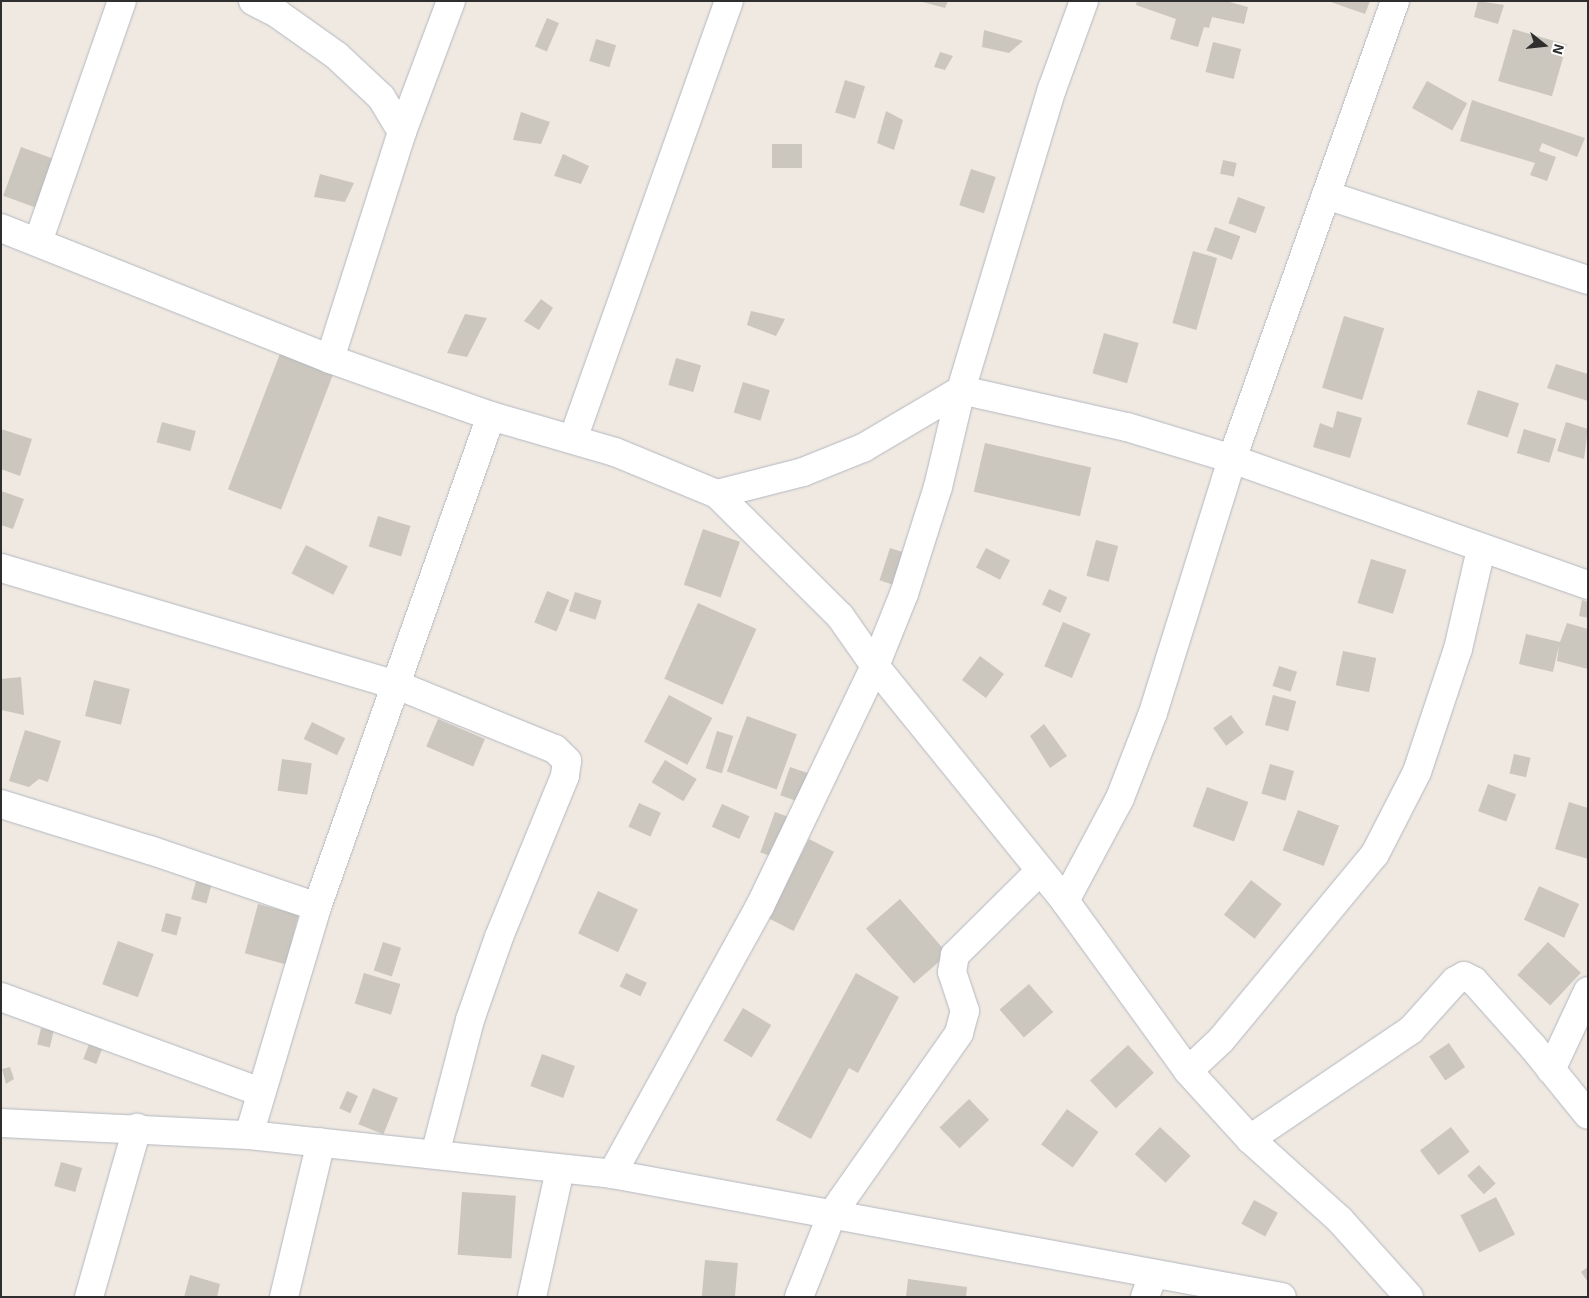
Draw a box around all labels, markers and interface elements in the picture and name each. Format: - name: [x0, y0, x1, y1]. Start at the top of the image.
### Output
- north arrow: [1519, 20, 1569, 70]
- text: N: [1549, 42, 1568, 56]

